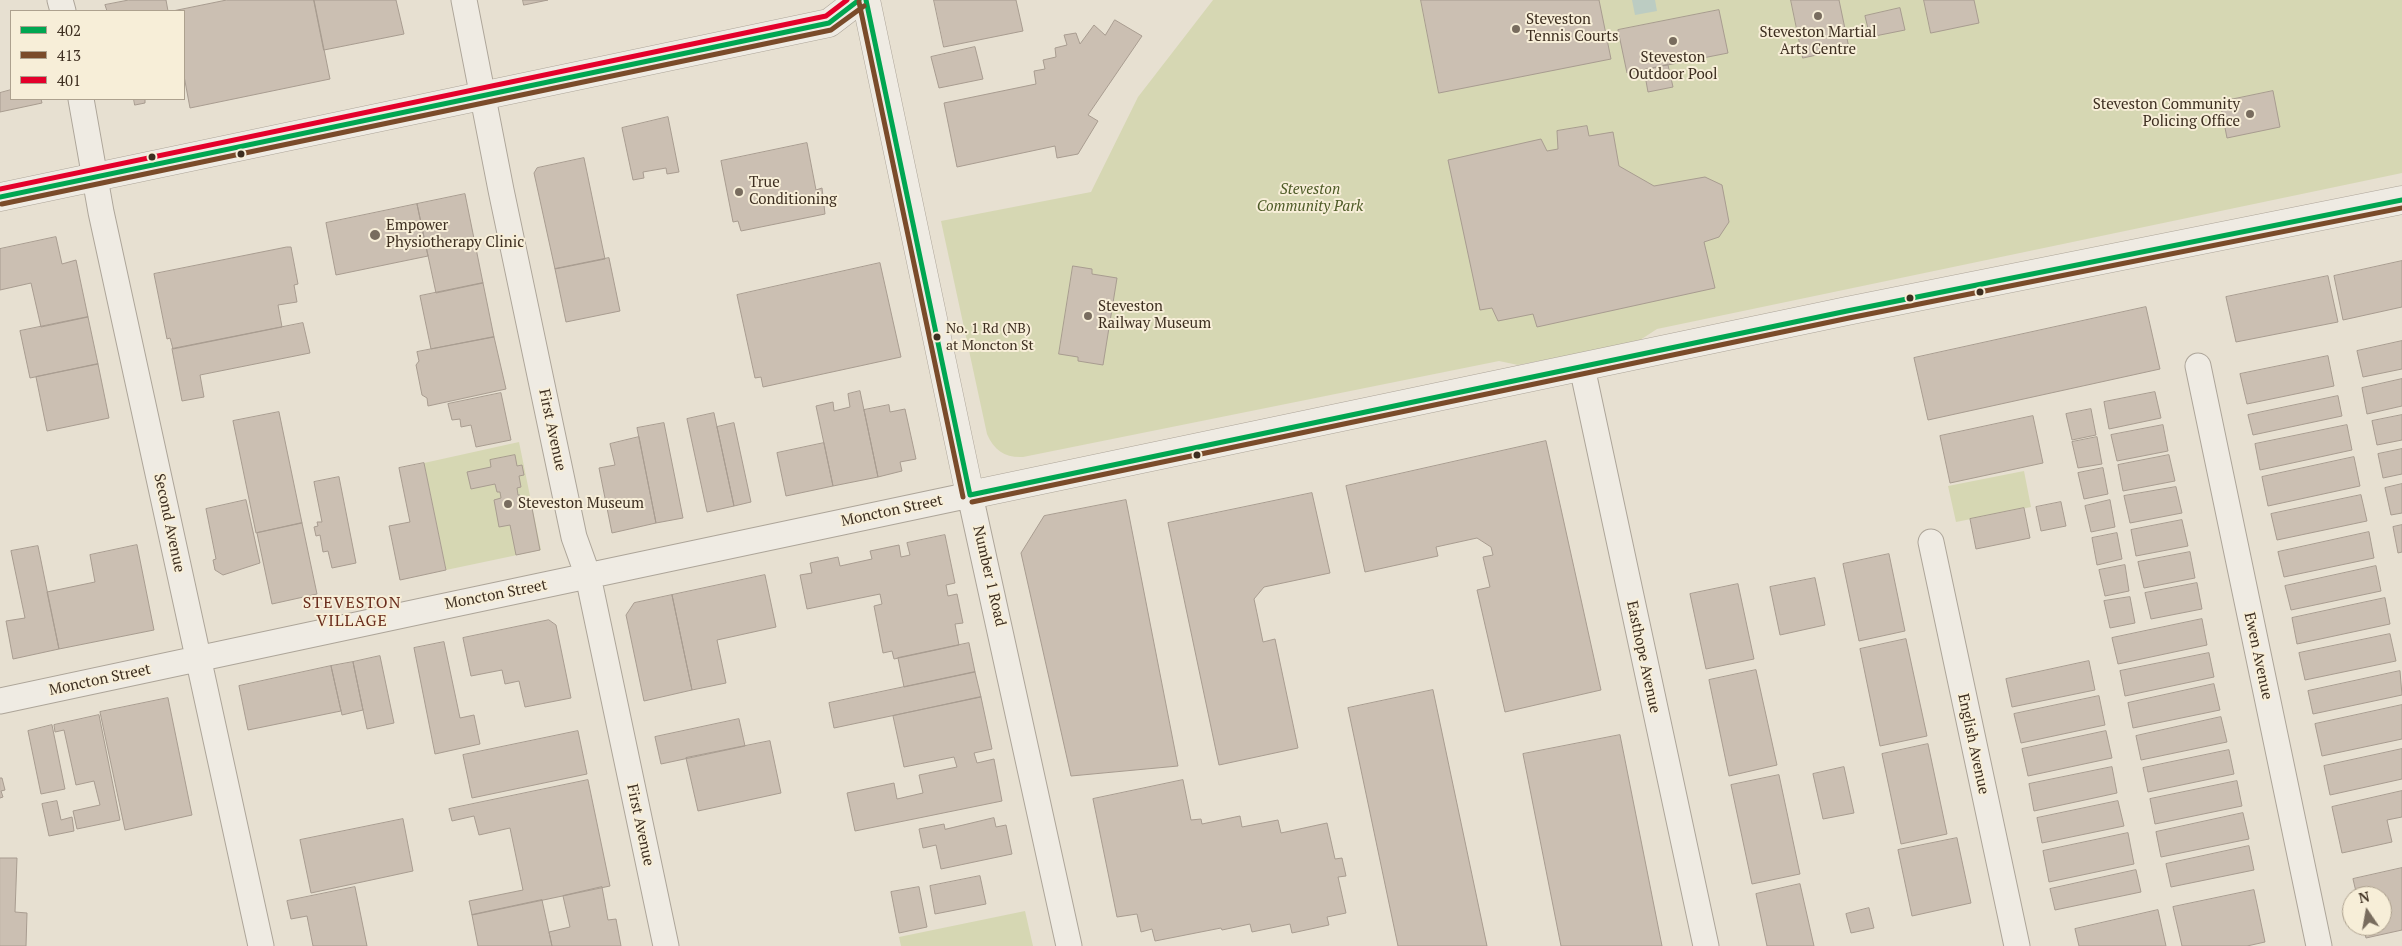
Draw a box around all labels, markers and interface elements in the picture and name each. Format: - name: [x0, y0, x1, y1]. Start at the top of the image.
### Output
- legend: [10, 10, 185, 100]
- marker: Steveston Martial Arts Centre: [1812, 10, 1824, 22]
- place label: Steveston Tennis Courts: [1526, 11, 1618, 46]
- text: 402: [57, 20, 81, 40]
- marker: Steveston Tennis Courts: [1510, 23, 1522, 35]
- place label: Steveston Martial Arts Centre: [1759, 24, 1877, 59]
- marker: Steveston Outdoor Pool: [1667, 35, 1679, 47]
- text: 413: [57, 45, 81, 65]
- place label: Steveston Outdoor Pool: [1628, 49, 1718, 84]
- text: 401: [57, 70, 81, 90]
- place label: Steveston Community Policing Office: [2093, 96, 2240, 131]
- marker: Steveston Community Policing Office: [2244, 108, 2256, 120]
- unlabelled marker: [236, 149, 246, 159]
- unlabelled marker: [147, 152, 157, 162]
- place label: True Conditioning: [749, 174, 837, 209]
- park label: Steveston Community Park: [1257, 181, 1363, 216]
- marker: True Conditioning: [733, 186, 745, 198]
- place label: Empower Physiotherapy Clinic: [386, 217, 524, 252]
- marker: Empower Physiotherapy Clinic: [368, 228, 382, 242]
- unlabelled marker: [1975, 287, 1985, 297]
- unlabelled marker: [1905, 293, 1915, 303]
- place label: Steveston Railway Museum: [1098, 298, 1211, 333]
- marker: Steveston Railway Museum: [1082, 310, 1094, 322]
- place label: No. 1 Rd (NB) at Moncton St: [946, 321, 1034, 354]
- marker: No. 1 Rd (NB) at Moncton St: [932, 332, 942, 342]
- street label: First Avenue: [535, 387, 569, 473]
- unlabelled marker: [1192, 450, 1202, 460]
- street label: Second Avenue: [150, 472, 188, 574]
- street label: Moncton Street: [839, 491, 945, 531]
- place label: Steveston Museum: [518, 495, 644, 513]
- marker: Steveston Museum: [502, 498, 514, 510]
- street label: Number 1 Road: [969, 524, 1009, 628]
- street label: Moncton Street: [443, 576, 549, 614]
- district label: STEVESTON VILLAGE: [302, 593, 402, 631]
- street label: Easthope Avenue: [1622, 599, 1664, 715]
- street label: Ewen Avenue: [2240, 611, 2276, 701]
- street label: Moncton Street: [47, 660, 153, 700]
- street label: English Avenue: [1954, 692, 1992, 796]
- street label: First Avenue: [623, 782, 657, 868]
- north arrow: [2342, 886, 2392, 936]
- text: N: [2357, 886, 2371, 907]

